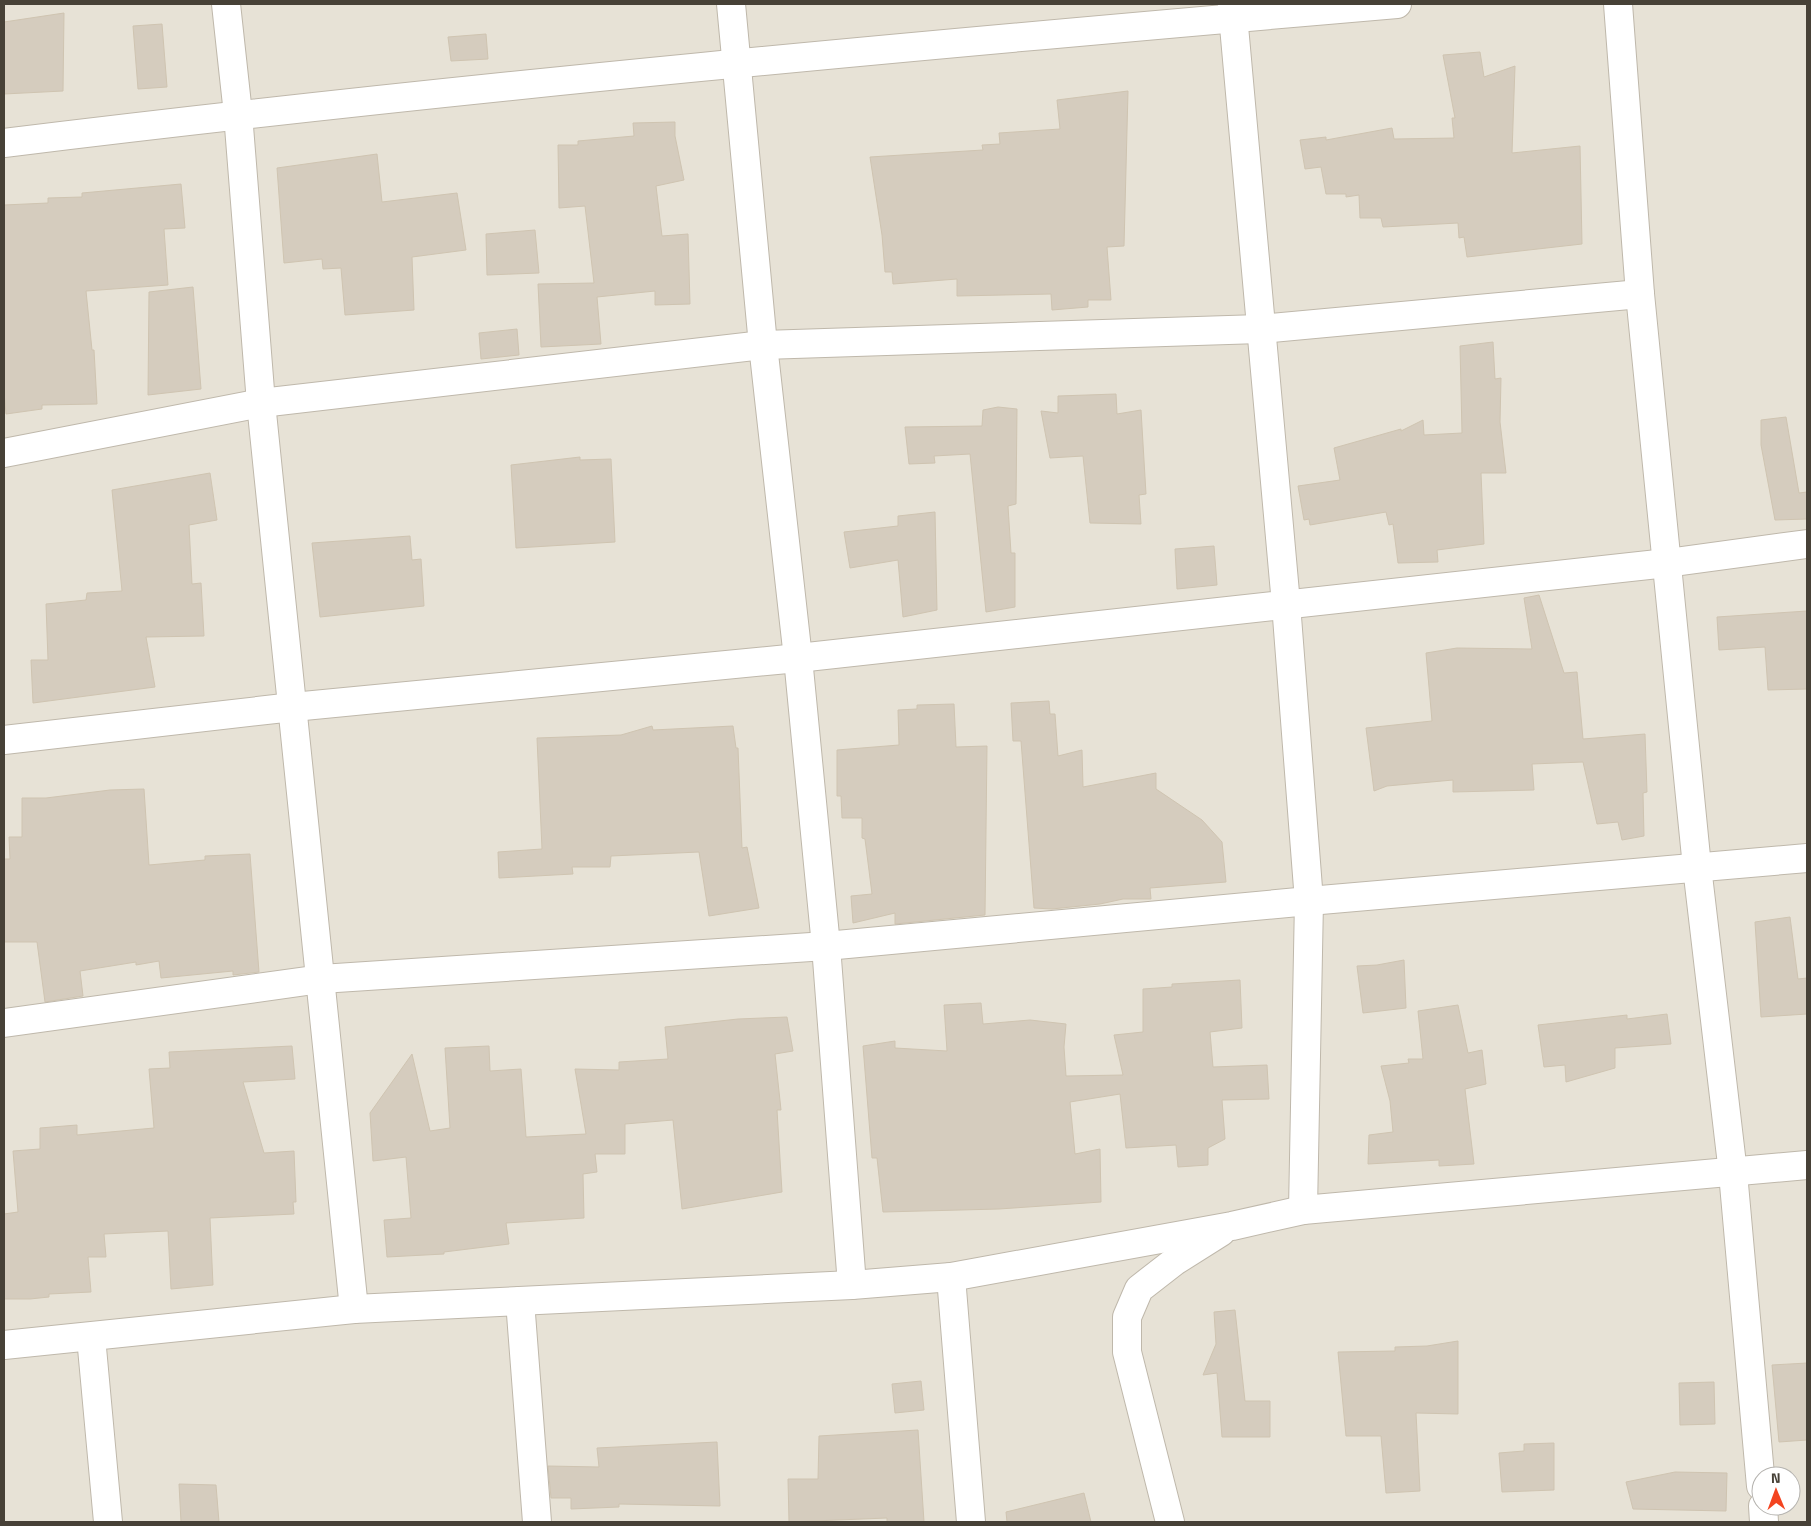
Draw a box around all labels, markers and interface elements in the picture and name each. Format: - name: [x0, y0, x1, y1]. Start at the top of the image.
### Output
- north arrow: [1751, 1466, 1801, 1516]
- text: N: [1771, 1467, 1781, 1488]

